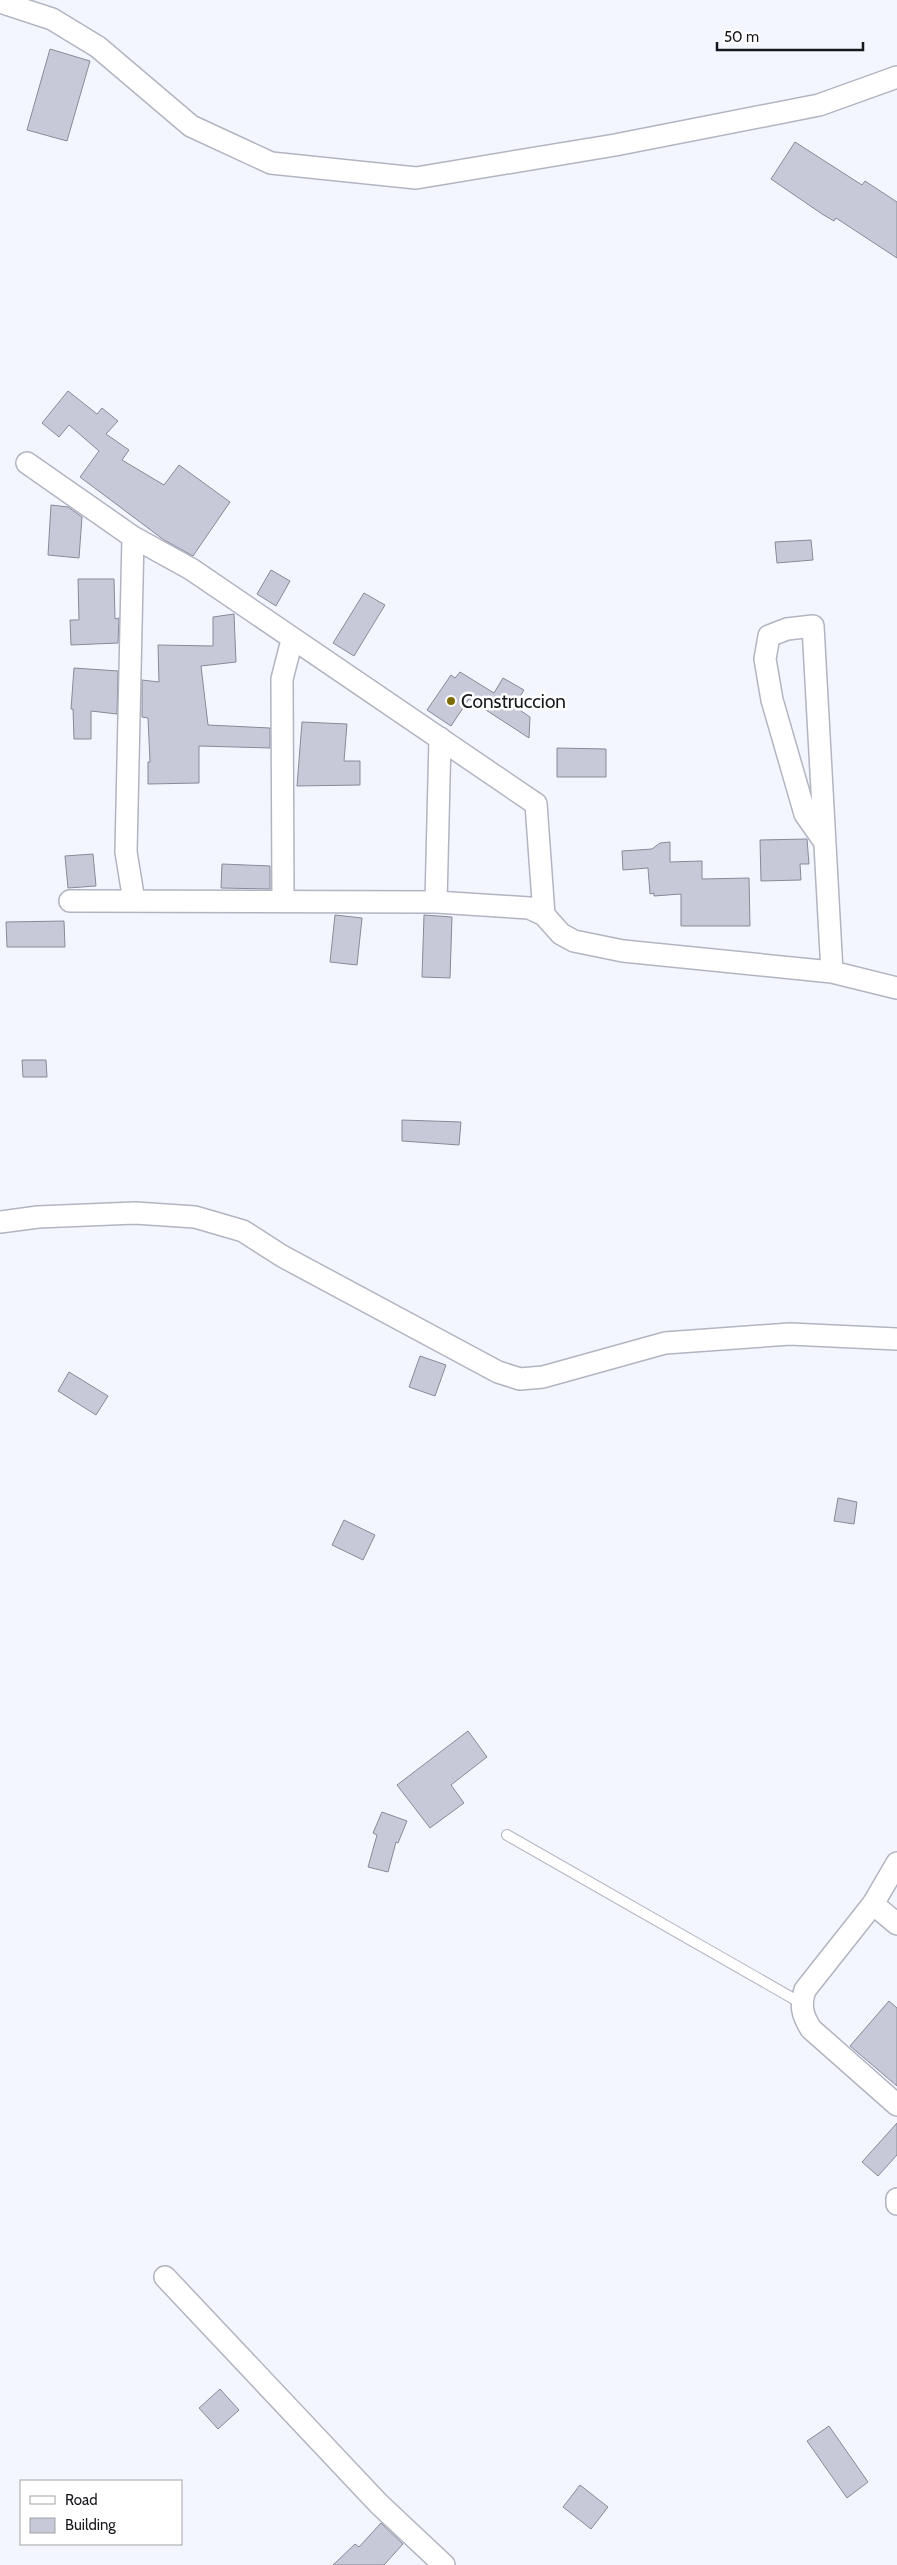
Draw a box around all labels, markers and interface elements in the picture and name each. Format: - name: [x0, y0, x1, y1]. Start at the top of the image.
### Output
- scale bar: [717, 20, 863, 52]
- text: 50 m: [724, 28, 759, 46]
- place label: Construccion: [461, 690, 566, 713]
- marker: Construccion: [445, 695, 457, 707]
- legend: [20, 2480, 182, 2545]
- text: Road: [65, 2491, 98, 2509]
- text: Building: [65, 2516, 116, 2534]

